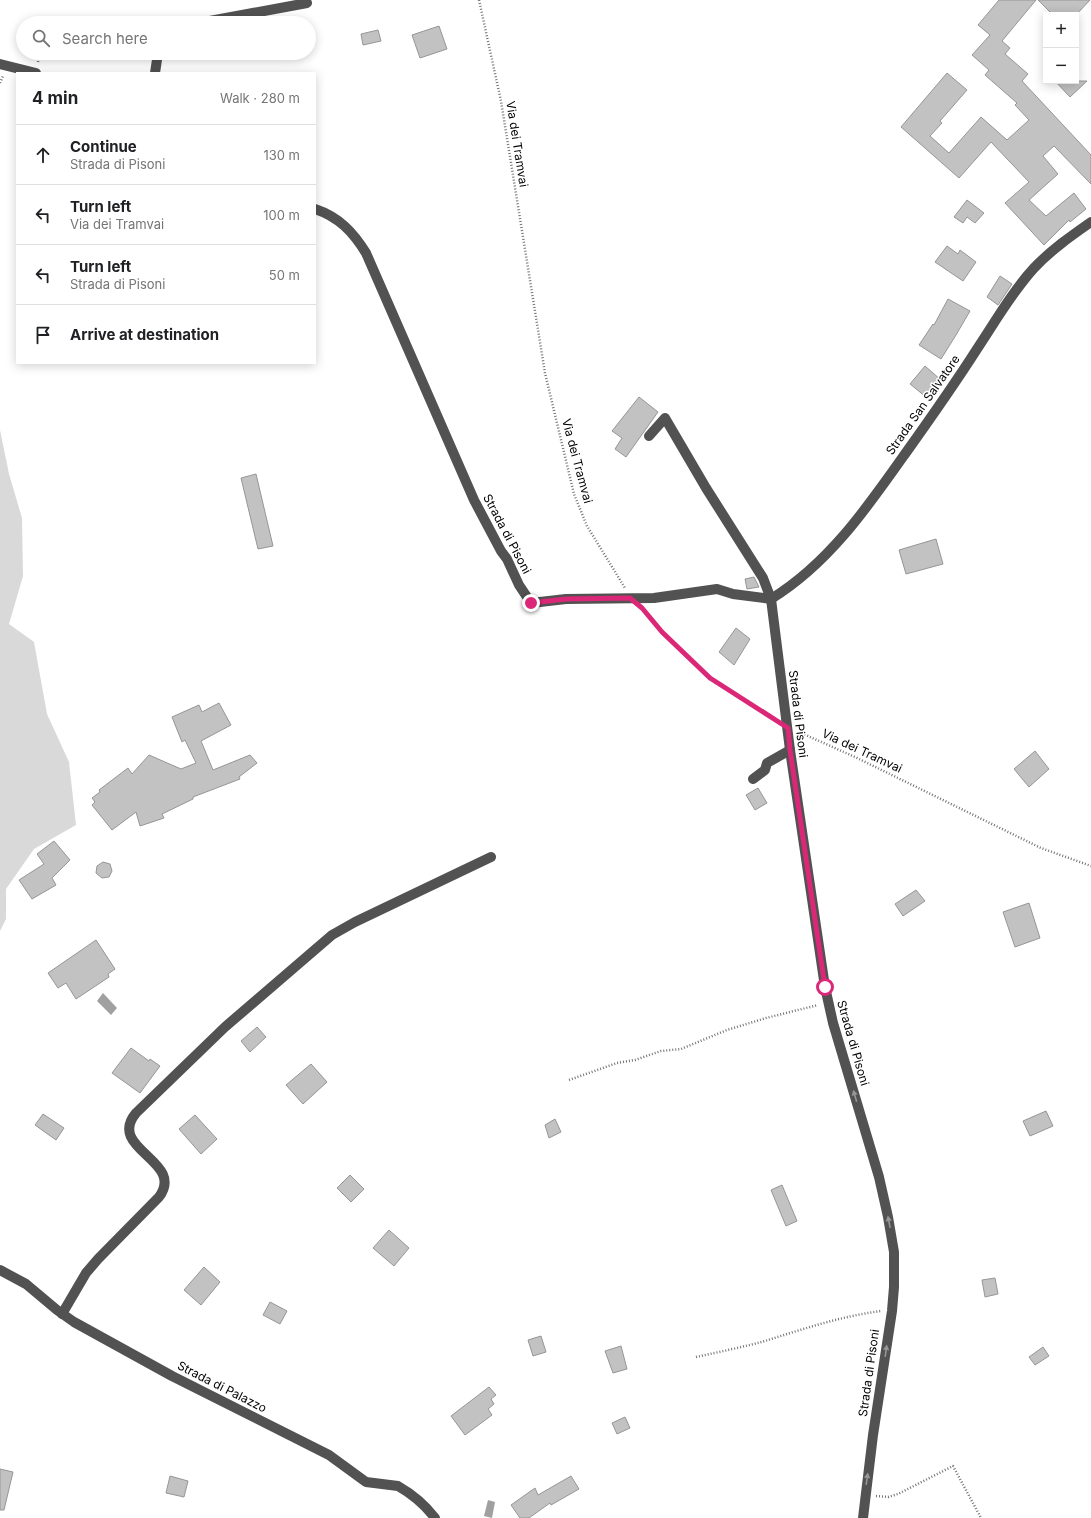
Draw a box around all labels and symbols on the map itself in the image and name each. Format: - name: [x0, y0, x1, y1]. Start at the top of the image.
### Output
- street label: Via dei Tramvai: [503, 100, 532, 188]
- street label: Strada San Salvatore: [882, 352, 963, 458]
- street label: Via dei Tramvai: [559, 417, 596, 505]
- street label: Strada di Pisoni: [480, 491, 535, 576]
- route end: [522, 594, 540, 612]
- street label: Strada di Pisoni: [786, 669, 811, 759]
- street label: Via dei Tramvai: [820, 725, 905, 776]
- route start: [816, 978, 834, 996]
- street label: Strada di Pisoni: [834, 998, 873, 1087]
- one-way arrow: [852, 1090, 858, 1102]
- one-way arrow: [886, 1215, 892, 1228]
- street label: Strada di Pisoni: [855, 1328, 882, 1418]
- one-way arrow: [883, 1344, 889, 1357]
- street label: Strada di Palazzo: [175, 1358, 269, 1416]
- one-way arrow: [864, 1473, 871, 1485]

